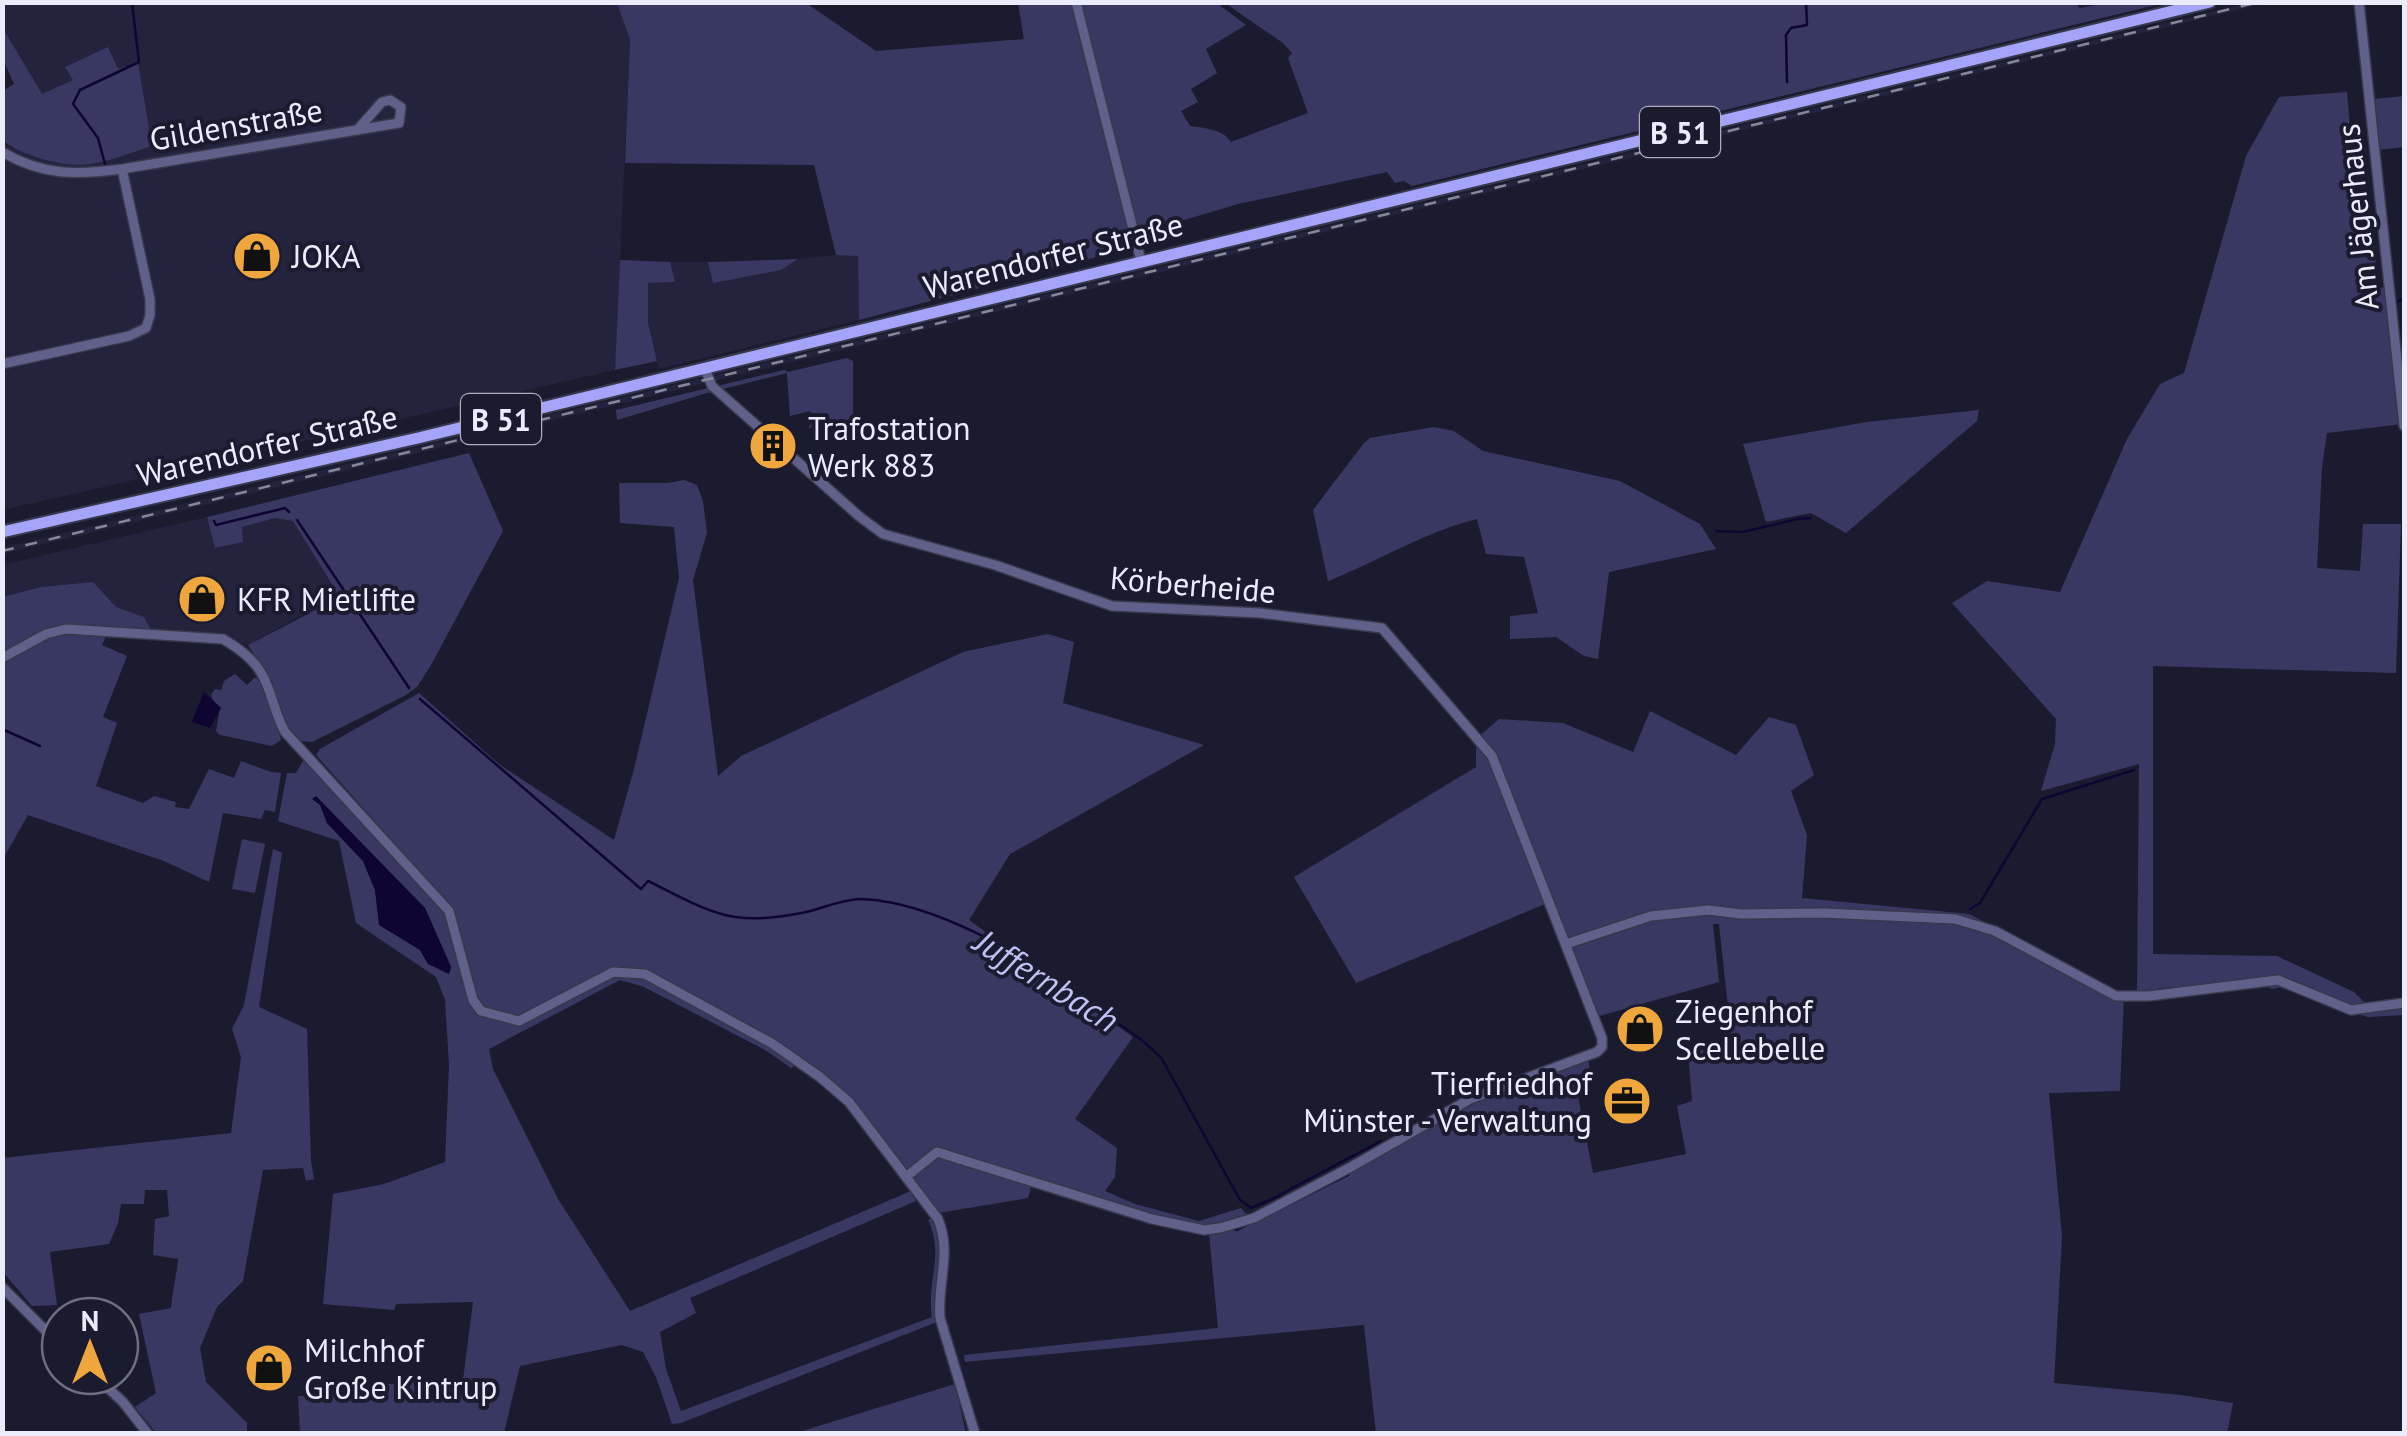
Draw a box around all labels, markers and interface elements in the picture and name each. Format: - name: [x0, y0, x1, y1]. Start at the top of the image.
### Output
- street label: Gildenstraße: [146, 88, 326, 160]
- road number: B 51: [1640, 107, 1720, 157]
- street label: Am Jägerhaus: [2326, 122, 2388, 312]
- street label: Warendorfer Straße: [919, 202, 1187, 308]
- shop icon: JOKA: [231, 230, 283, 282]
- place label: JOKA: [290, 235, 361, 277]
- road number: B 51: [461, 394, 541, 444]
- street label: Warendorfer Straße: [133, 395, 401, 495]
- place label: Trafostation Werk 883: [808, 407, 970, 486]
- building icon: Trafostation Werk 883: [747, 420, 799, 472]
- street label: Körberheide: [1108, 556, 1278, 612]
- shop icon: KFR Mietlifte: [176, 573, 228, 625]
- place label: KFR Mietlifte: [237, 578, 416, 620]
- water label: Juffernbach: [964, 916, 1128, 1042]
- place label: Ziegenhof Scellebelle: [1675, 990, 1825, 1069]
- shop icon: Ziegenhof Scellebelle: [1614, 1003, 1666, 1055]
- place label: Tierfriedhof Münster - Verwaltung: [1303, 1062, 1594, 1141]
- office icon: Tierfriedhof Münster - Verwaltung: [1601, 1075, 1653, 1127]
- north arrow: [40, 1296, 140, 1396]
- text: N: [81, 1302, 99, 1339]
- place label: Milchhof Große Kintrup: [304, 1329, 497, 1408]
- shop icon: Milchhof Große Kintrup: [243, 1342, 295, 1394]

